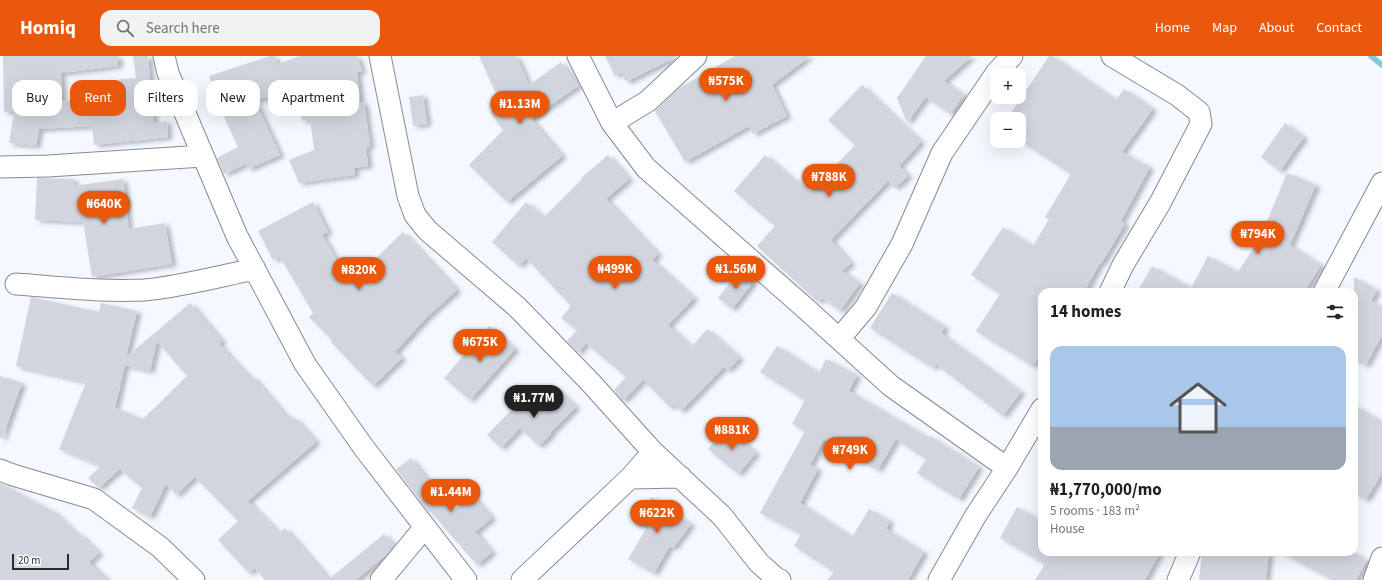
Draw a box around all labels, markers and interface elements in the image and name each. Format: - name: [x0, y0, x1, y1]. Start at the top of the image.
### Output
- search box: [100, 10, 380, 46]
- text: Homiq: [20, 15, 76, 42]
- icon: search: [114, 17, 136, 39]
- text: Search here: [146, 18, 220, 39]
- text: Home: [1155, 18, 1190, 38]
- text: Map: [1212, 18, 1237, 38]
- text: About: [1259, 18, 1294, 38]
- text: Contact: [1316, 18, 1362, 38]
- pin: ₦575K: [698, 68, 754, 102]
- map controls: [990, 68, 1026, 148]
- button: +: [990, 68, 1026, 104]
- text: ₦575K: [708, 72, 744, 90]
- chip: Buy: [12, 80, 62, 116]
- chip: Rent: [70, 80, 126, 116]
- chip: Filters: [134, 80, 198, 116]
- chip: New: [206, 80, 260, 116]
- chip: Apartment: [268, 80, 359, 116]
- pin: ₦1.13M: [487, 91, 553, 125]
- text: ₦1.13M: [499, 95, 541, 113]
- button: −: [990, 112, 1026, 148]
- pin: ₦788K: [801, 164, 857, 198]
- text: ₦788K: [811, 168, 847, 186]
- pin: ₦640K: [76, 191, 132, 225]
- text: ₦640K: [86, 195, 122, 213]
- pin: ₦794K: [1230, 221, 1286, 255]
- text: ₦794K: [1240, 225, 1276, 243]
- pin: ₦499K: [587, 256, 643, 290]
- pin: ₦1.56M: [703, 256, 769, 290]
- pin: ₦820K: [331, 257, 387, 291]
- text: ₦499K: [597, 260, 633, 278]
- text: ₦1.56M: [715, 260, 757, 278]
- text: ₦820K: [341, 261, 377, 279]
- text: 14 homes: [1050, 300, 1121, 324]
- icon: filters: [1324, 301, 1346, 323]
- pin: ₦675K: [452, 329, 508, 363]
- text: ₦675K: [462, 333, 498, 351]
- icon: home: [1162, 372, 1234, 444]
- pin: ₦1.77M: [501, 385, 567, 419]
- text: ₦1.77M: [513, 389, 555, 407]
- pin: ₦881K: [704, 417, 760, 451]
- text: ₦881K: [714, 421, 750, 439]
- pin: ₦749K: [822, 437, 878, 471]
- text: ₦749K: [832, 441, 868, 459]
- text: ₦1,770,000/mo: [1050, 478, 1162, 502]
- pin: ₦1.44M: [418, 479, 484, 513]
- text: ₦1.44M: [430, 483, 472, 501]
- pin: ₦622K: [629, 500, 685, 534]
- text: 5 rooms · 183 m²: [1050, 502, 1140, 520]
- text: ₦622K: [639, 504, 675, 522]
- text: House: [1050, 520, 1085, 538]
- scale bar: [12, 552, 69, 571]
- text: 20 m: [18, 553, 40, 568]

